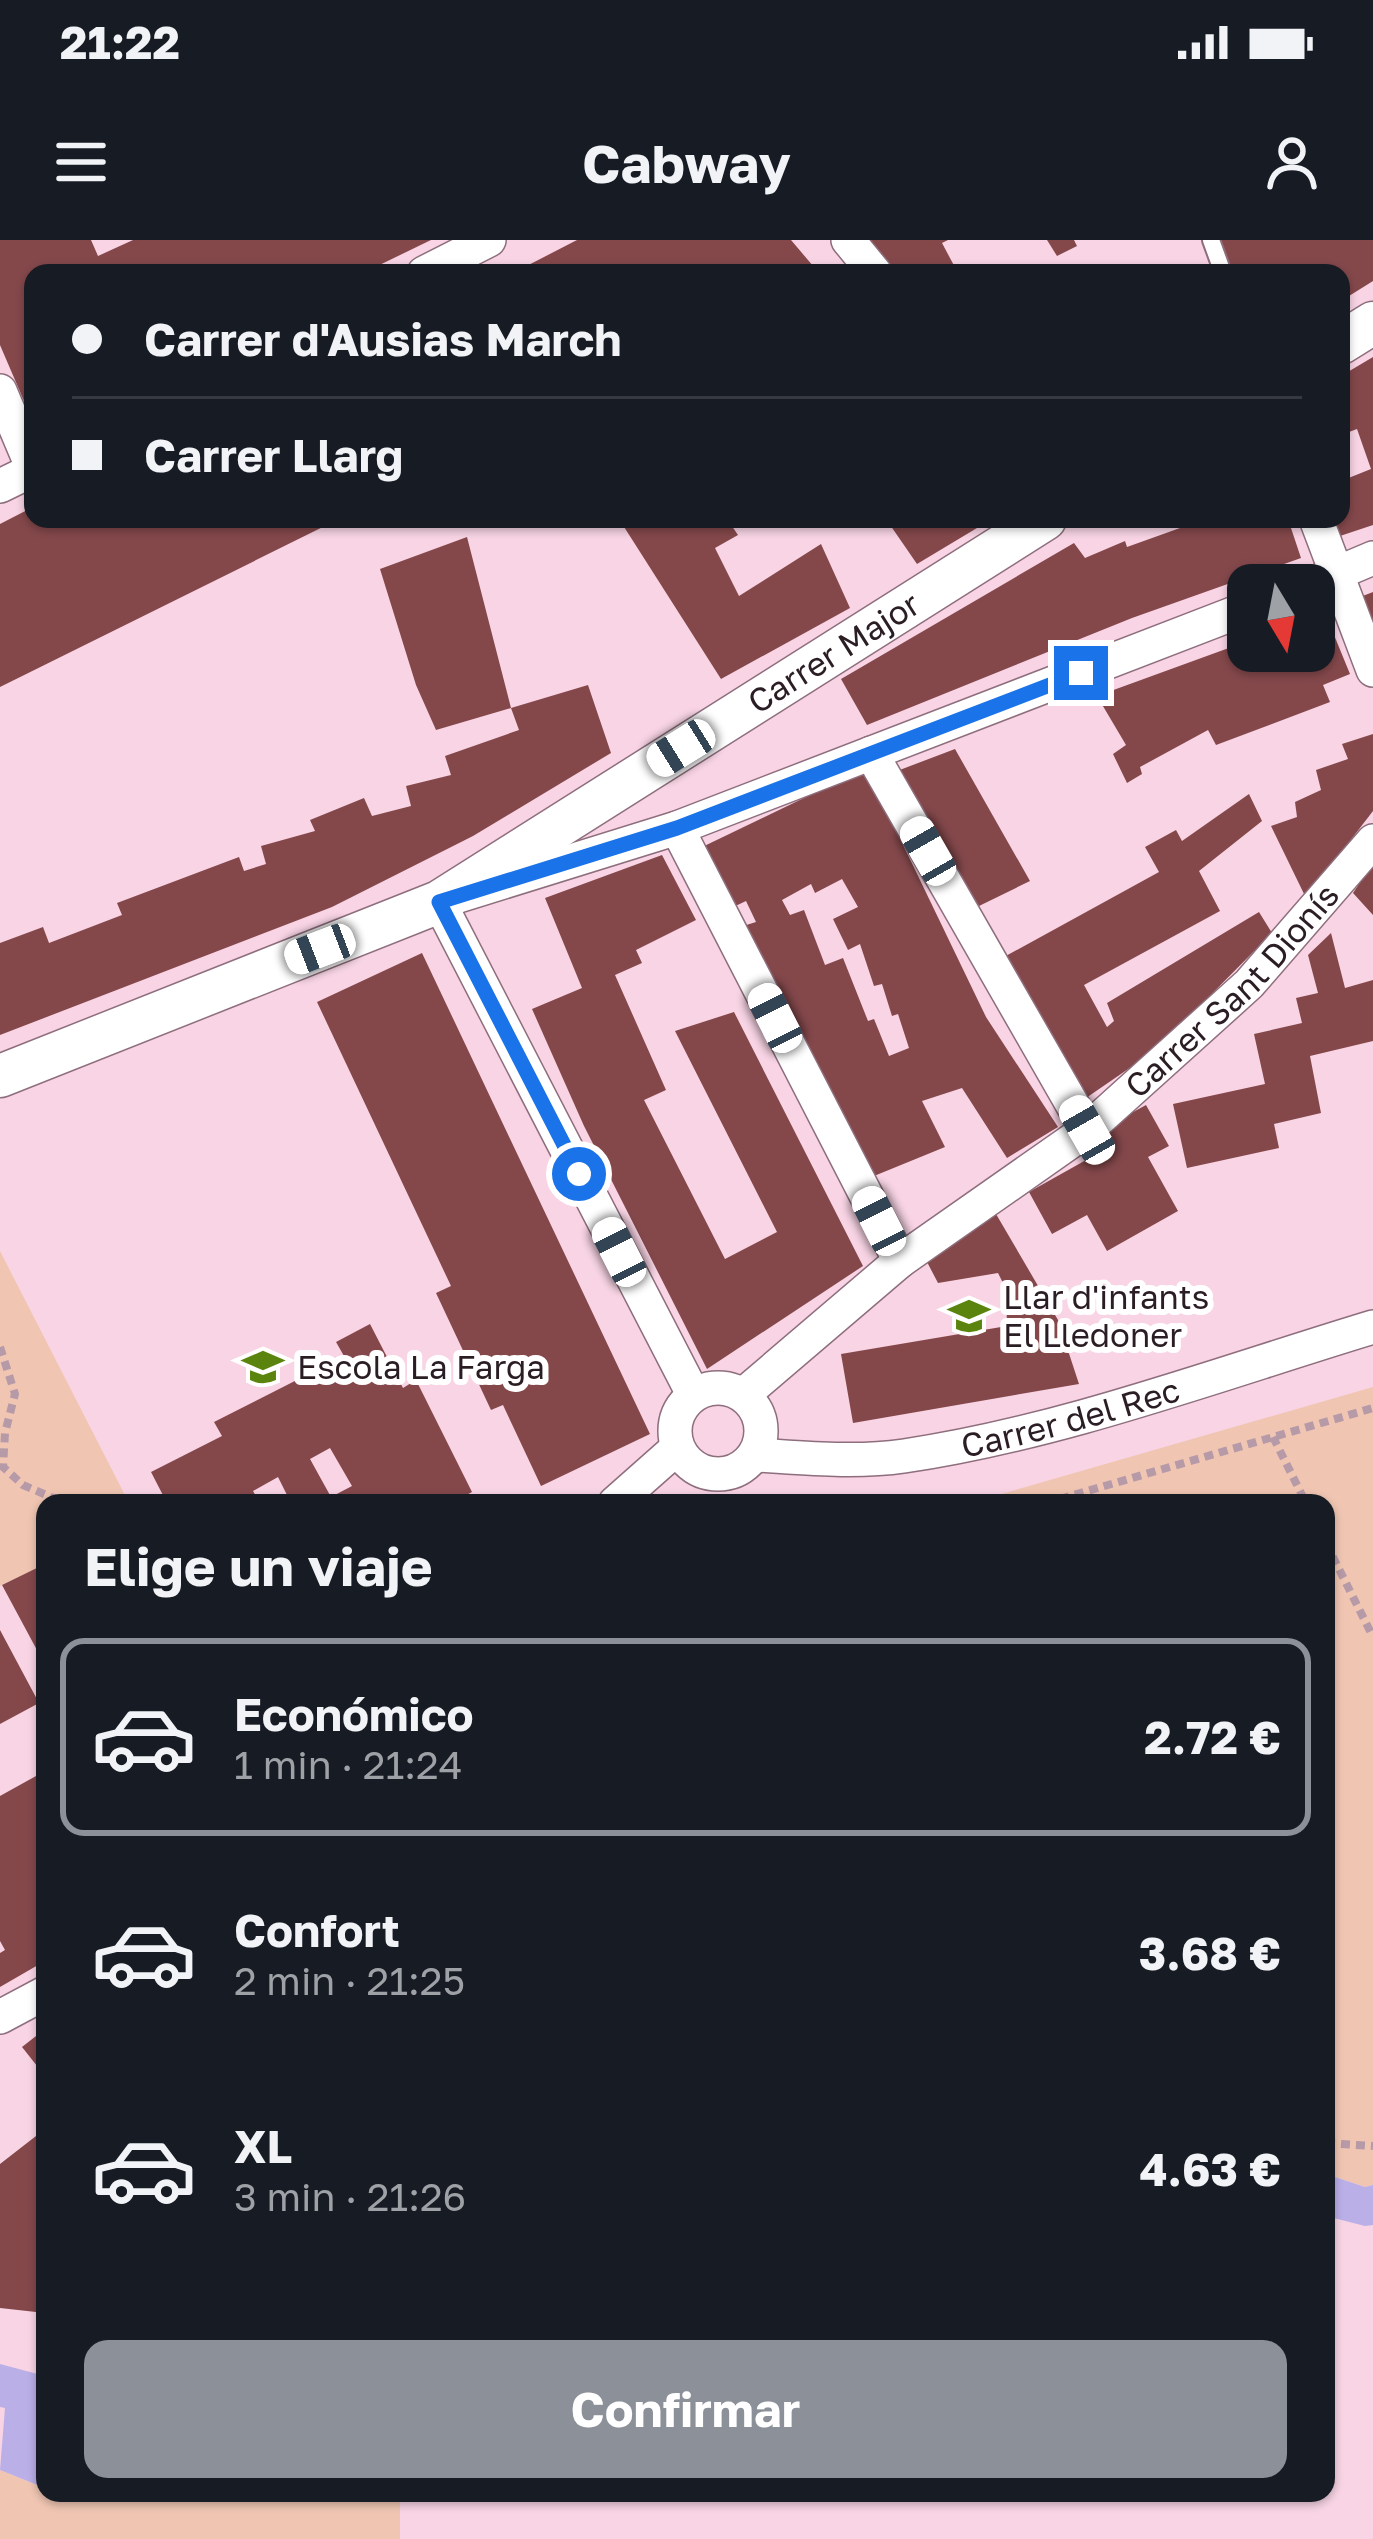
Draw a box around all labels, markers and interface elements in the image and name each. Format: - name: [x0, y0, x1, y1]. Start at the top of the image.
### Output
- text: 21:22: [60, 15, 180, 69]
- icon: menu: [48, 129, 114, 195]
- icon: person: [1259, 129, 1325, 195]
- text: Cabway: [582, 130, 791, 195]
- text: Carrer d'Ausias March: [144, 312, 622, 366]
- text: Carrer Llarg: [144, 428, 403, 482]
- north arrow: [1227, 564, 1335, 672]
- map controls: [1227, 564, 1335, 672]
- street label: Carrer Major: [740, 583, 926, 721]
- route end: [1054, 646, 1108, 700]
- car: [641, 714, 721, 782]
- car: [894, 811, 962, 891]
- street label: Carrer Sant Dionís: [1117, 875, 1346, 1105]
- car: [280, 919, 360, 979]
- car: [743, 978, 807, 1058]
- car: [1053, 1090, 1121, 1170]
- route start: [552, 1147, 606, 1201]
- car: [847, 1181, 911, 1261]
- car: [587, 1212, 651, 1292]
- place label: Llar d'infants El Lledoner: [1003, 1277, 1209, 1354]
- school or university icon: Llar d'infants El Lledoner: [946, 1293, 992, 1339]
- school or university icon: Escola La Farga: [240, 1344, 286, 1390]
- place label: Escola La Farga: [297, 1347, 545, 1386]
- street label: Carrer del Rec: [958, 1369, 1184, 1465]
- text: Elige un viaje: [84, 1533, 433, 1598]
- icon: car: [90, 1683, 198, 1791]
- text: Económico: [234, 1687, 474, 1741]
- text: 2.72 €: [1144, 1710, 1281, 1764]
- text: 1 min · 21:24: [234, 1741, 462, 1788]
- icon: car: [90, 1899, 198, 2007]
- text: Confort: [234, 1903, 400, 1957]
- text: 3.68 €: [1139, 1926, 1281, 1980]
- text: 2 min · 21:25: [234, 1957, 465, 2004]
- icon: car: [90, 2115, 198, 2223]
- text: XL: [234, 2119, 292, 2173]
- text: 4.63 €: [1139, 2142, 1281, 2196]
- text: 3 min · 21:26: [234, 2173, 466, 2220]
- button: Confirmar: [84, 2340, 1287, 2478]

